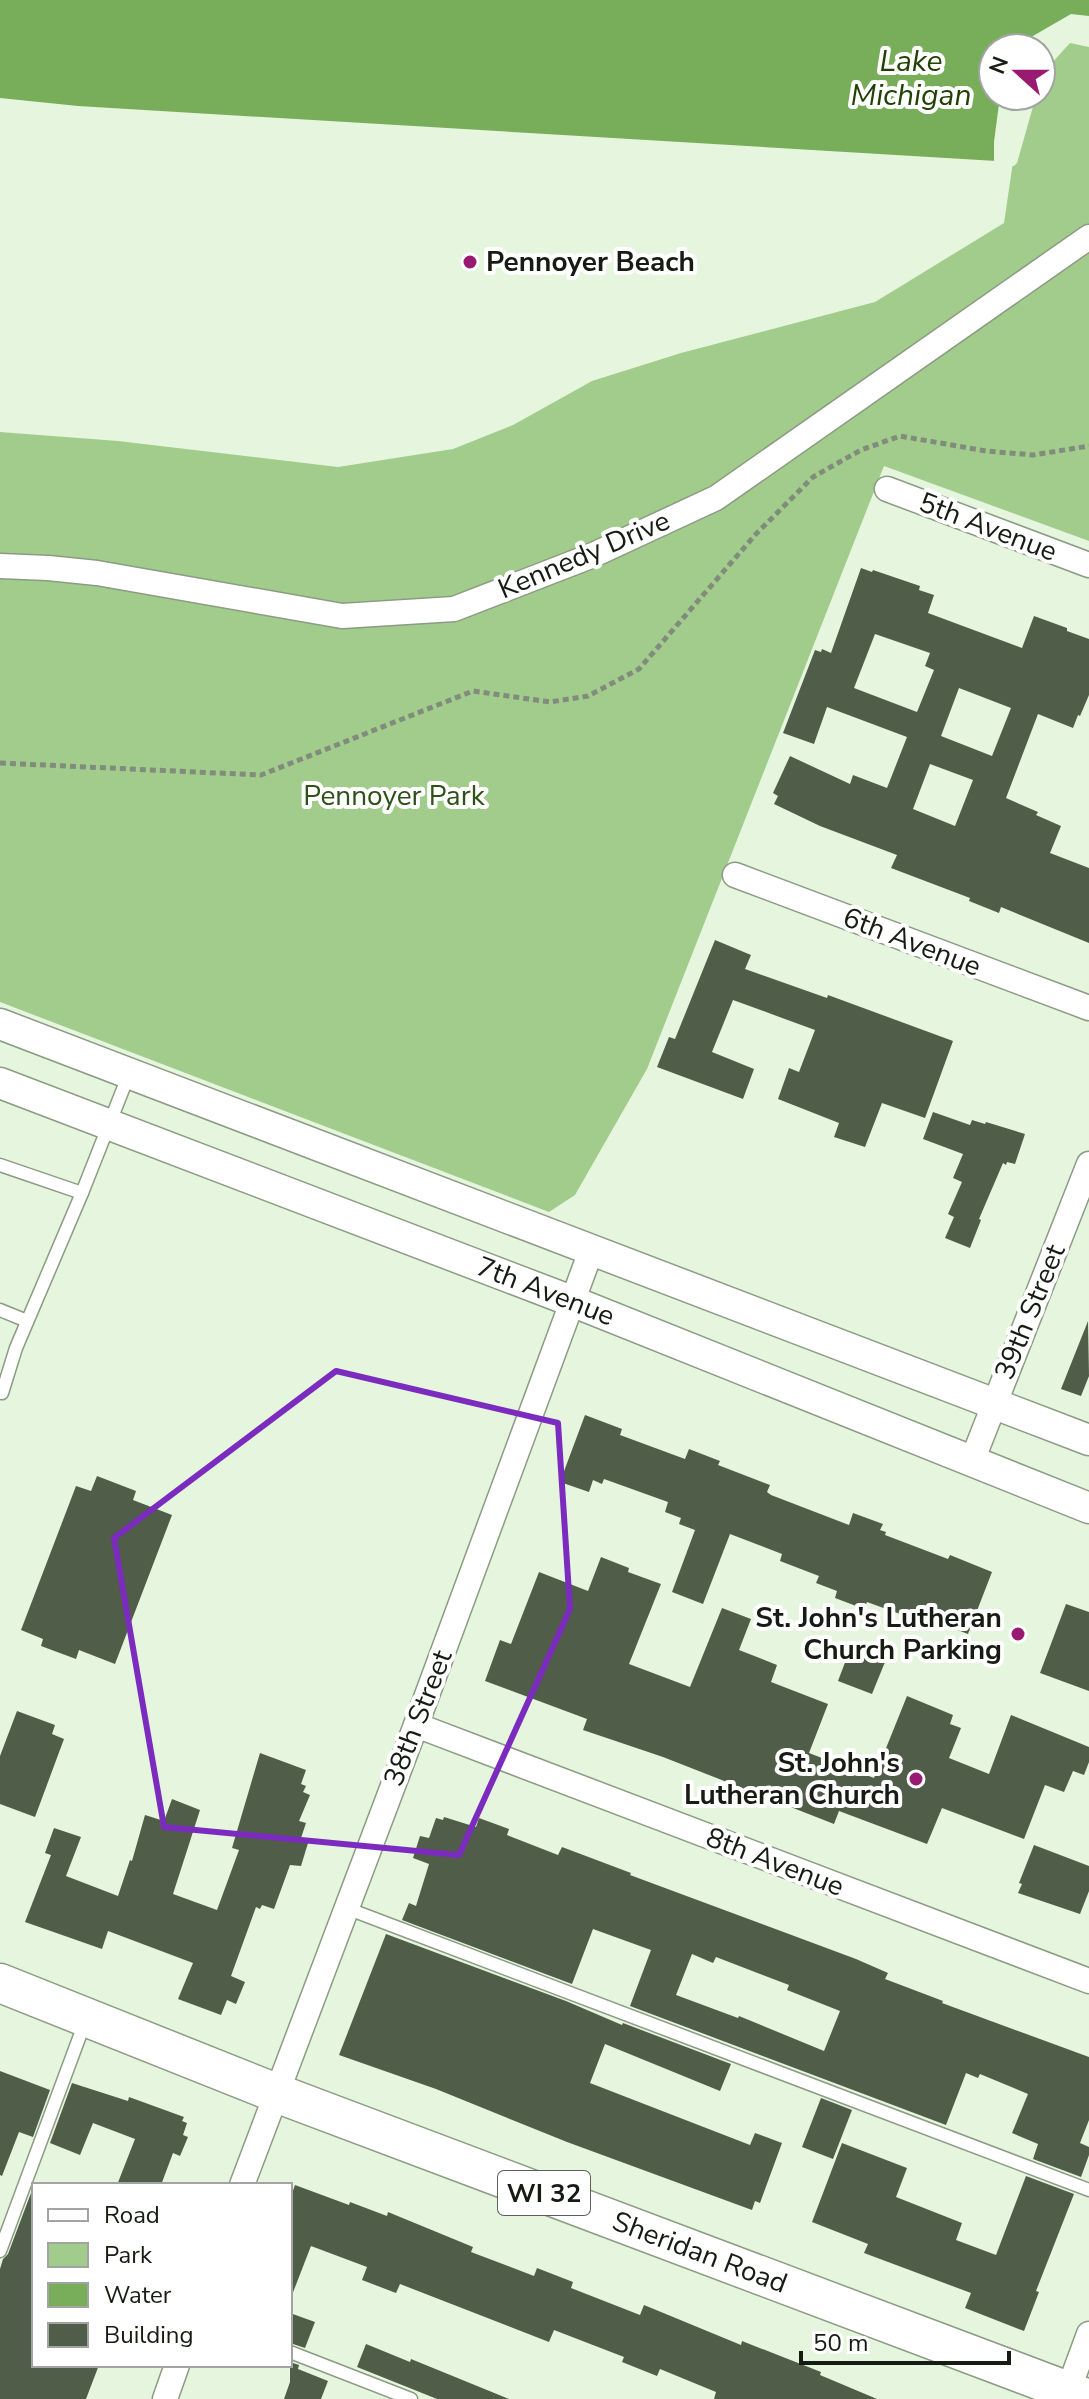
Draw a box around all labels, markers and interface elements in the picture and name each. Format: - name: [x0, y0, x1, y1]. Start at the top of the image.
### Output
- north arrow: [977, 32, 1057, 112]
- water label: Lake Michigan: [850, 41, 972, 116]
- text: N: [982, 52, 1016, 78]
- place label: Pennoyer Beach: [486, 243, 695, 281]
- marker: Pennoyer Beach: [461, 253, 479, 271]
- street label: 5th Avenue: [914, 483, 1062, 571]
- street label: Kennedy Drive: [492, 502, 676, 608]
- park label: Pennoyer Park: [303, 777, 486, 815]
- street label: 6th Avenue: [838, 898, 986, 986]
- street label: 39th Street: [986, 1238, 1074, 1385]
- street label: 7th Avenue: [471, 1248, 620, 1335]
- place label: St. John's Lutheran Church Parking: [755, 1599, 1002, 1669]
- marker: St. John's Lutheran Church Parking: [1009, 1625, 1027, 1643]
- street label: 38th Street: [375, 1644, 461, 1792]
- place label: St. John's Lutheran Church: [684, 1744, 900, 1814]
- marker: St. John's Lutheran Church: [907, 1770, 925, 1788]
- street label: 8th Avenue: [701, 1818, 849, 1906]
- road number: WI 32: [498, 2171, 590, 2215]
- legend: [32, 2183, 292, 2367]
- text: Road: [104, 2199, 160, 2231]
- street label: Sheridan Road: [607, 2202, 793, 2303]
- text: Park: [104, 2239, 153, 2271]
- text: Water: [104, 2279, 172, 2311]
- scale bar: [801, 2315, 1009, 2365]
- text: Building: [104, 2319, 194, 2351]
- text: 50 m: [813, 2327, 869, 2359]

